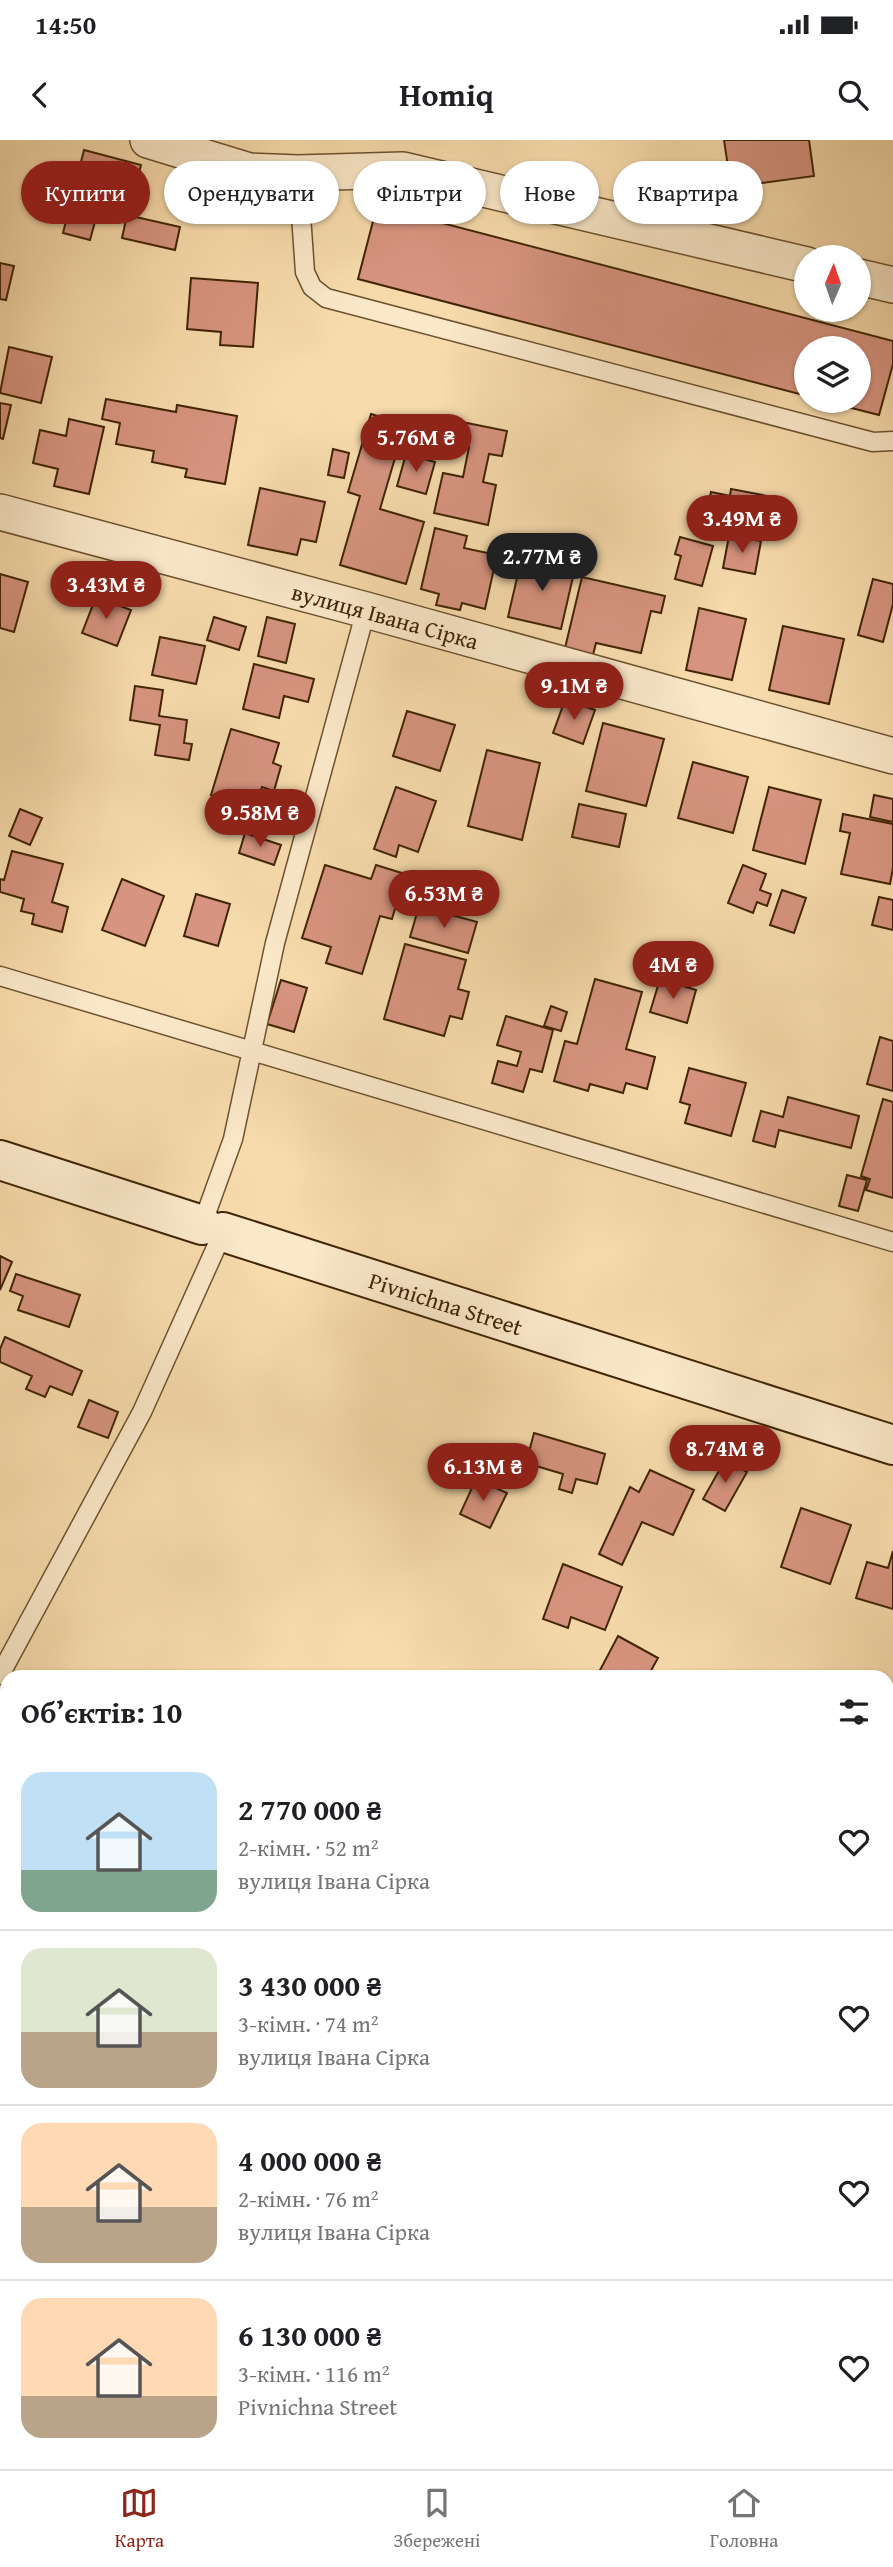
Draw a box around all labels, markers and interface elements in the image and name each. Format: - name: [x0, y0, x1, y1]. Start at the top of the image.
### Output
- text: 14:50: [35, 5, 96, 44]
- text: Homiq: [399, 71, 494, 118]
- icon: back: [21, 76, 59, 114]
- icon: search: [834, 76, 872, 114]
- chip: Купити: [21, 161, 150, 224]
- chip: Орендувати: [164, 161, 339, 224]
- chip: Фільтри: [353, 161, 486, 224]
- chip: Нове: [500, 161, 599, 224]
- chip: Квартира: [613, 161, 763, 224]
- north arrow: [794, 245, 872, 322]
- map controls: [794, 245, 871, 413]
- button: layers: [794, 336, 871, 413]
- pin: 5.76M ₴: [351, 414, 481, 474]
- text: 5.76M ₴: [376, 420, 456, 453]
- pin: 3.49M ₴: [677, 496, 807, 555]
- text: 3.49M ₴: [702, 501, 782, 534]
- pin: 2.77M ₴: [477, 533, 607, 593]
- text: 2.77M ₴: [502, 539, 582, 572]
- pin: 3.43M ₴: [41, 561, 171, 621]
- text: 3.43M ₴: [66, 567, 146, 600]
- street label: вулиця Івана Сірка: [288, 574, 482, 657]
- pin: 9.1M ₴: [517, 662, 631, 722]
- text: 9.1M ₴: [540, 668, 608, 701]
- pin: 9.58M ₴: [195, 790, 325, 849]
- text: 9.58M ₴: [220, 795, 300, 828]
- pin: 6.53M ₴: [379, 870, 509, 930]
- text: 6.53M ₴: [404, 876, 484, 909]
- pin: 4M ₴: [632, 942, 714, 1001]
- text: 4M ₴: [649, 947, 697, 980]
- street label: Pivnichna Street: [365, 1263, 527, 1343]
- pin: 8.74M ₴: [660, 1426, 790, 1485]
- text: 8.74M ₴: [685, 1431, 765, 1464]
- pin: 6.13M ₴: [418, 1444, 548, 1503]
- text: 6.13M ₴: [443, 1449, 523, 1482]
- text: Об’єктів: 10: [21, 1690, 182, 1734]
- icon: filters: [835, 1693, 873, 1731]
- text: 2 770 000 ₴: [238, 1787, 382, 1831]
- icon: home: [77, 1800, 161, 1884]
- icon: heart: [835, 1823, 873, 1861]
- text: 2-кімн. · 52 m²: [238, 1831, 379, 1864]
- text: вулиця Івана Сірка: [238, 1864, 430, 1897]
- text: 3 430 000 ₴: [238, 1963, 382, 2007]
- icon: home: [77, 1976, 161, 2060]
- icon: heart: [835, 1999, 873, 2037]
- text: 3-кімн. · 74 m²: [238, 2007, 379, 2040]
- text: вулиця Івана Сірка: [238, 2040, 430, 2073]
- text: 4 000 000 ₴: [238, 2138, 382, 2182]
- icon: home: [77, 2151, 161, 2235]
- icon: heart: [835, 2174, 873, 2212]
- text: 2-кімн. · 76 m²: [238, 2182, 379, 2215]
- text: вулиця Івана Сірка: [238, 2215, 430, 2248]
- text: 6 130 000 ₴: [238, 2313, 382, 2357]
- icon: home: [77, 2326, 161, 2410]
- icon: heart: [835, 2349, 873, 2387]
- text: 3-кімн. · 116 m²: [238, 2357, 390, 2390]
- text: Pivnichna Street: [238, 2390, 397, 2423]
- tab: Карта: [115, 2484, 164, 2554]
- tab: Збережені: [393, 2484, 480, 2554]
- tab: Головна: [710, 2484, 778, 2554]

